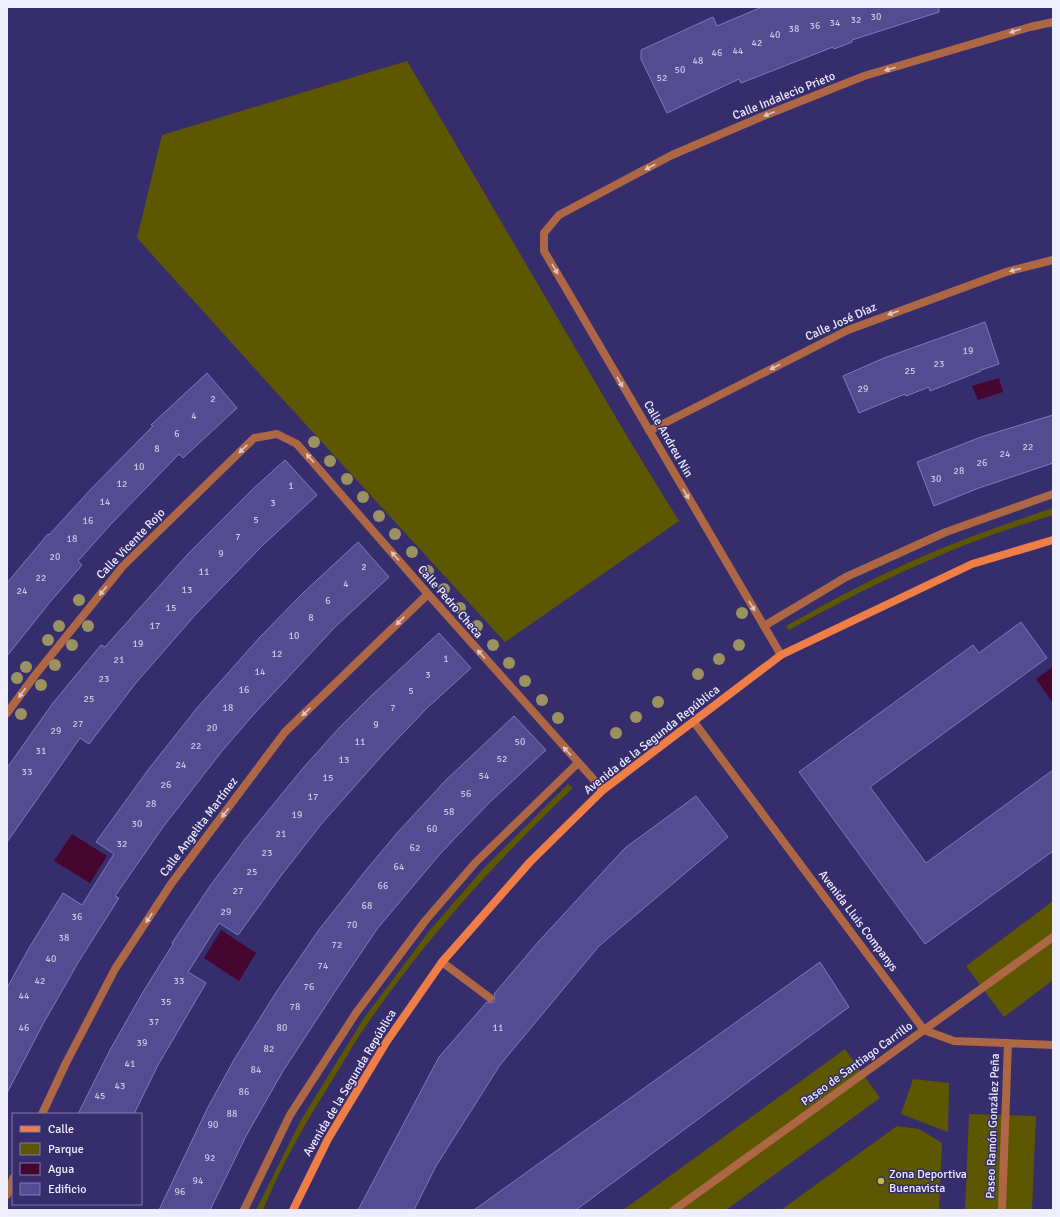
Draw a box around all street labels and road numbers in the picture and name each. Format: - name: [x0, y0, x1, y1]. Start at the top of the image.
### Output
- street label: Calle Indalecio Prieto: [730, 69, 838, 123]
- street label: Calle José Díaz: [803, 300, 879, 344]
- street label: Calle Andreu Nin: [640, 398, 696, 480]
- street label: Calle Vicente Rojo: [93, 505, 169, 583]
- street label: Calle Pedro Checa: [414, 562, 486, 642]
- street label: Avenida de la Segunda República: [581, 682, 723, 798]
- street label: Calle Angelita Martínez: [157, 774, 241, 880]
- street label: Avenida Lluis Companys: [815, 867, 901, 975]
- street label: Avenida de la Segunda República: [300, 1007, 400, 1159]
- street label: Paseo de Santiago Carrillo: [798, 1018, 916, 1110]
- street label: Paseo Ramón González Peña: [983, 1053, 1003, 1199]

